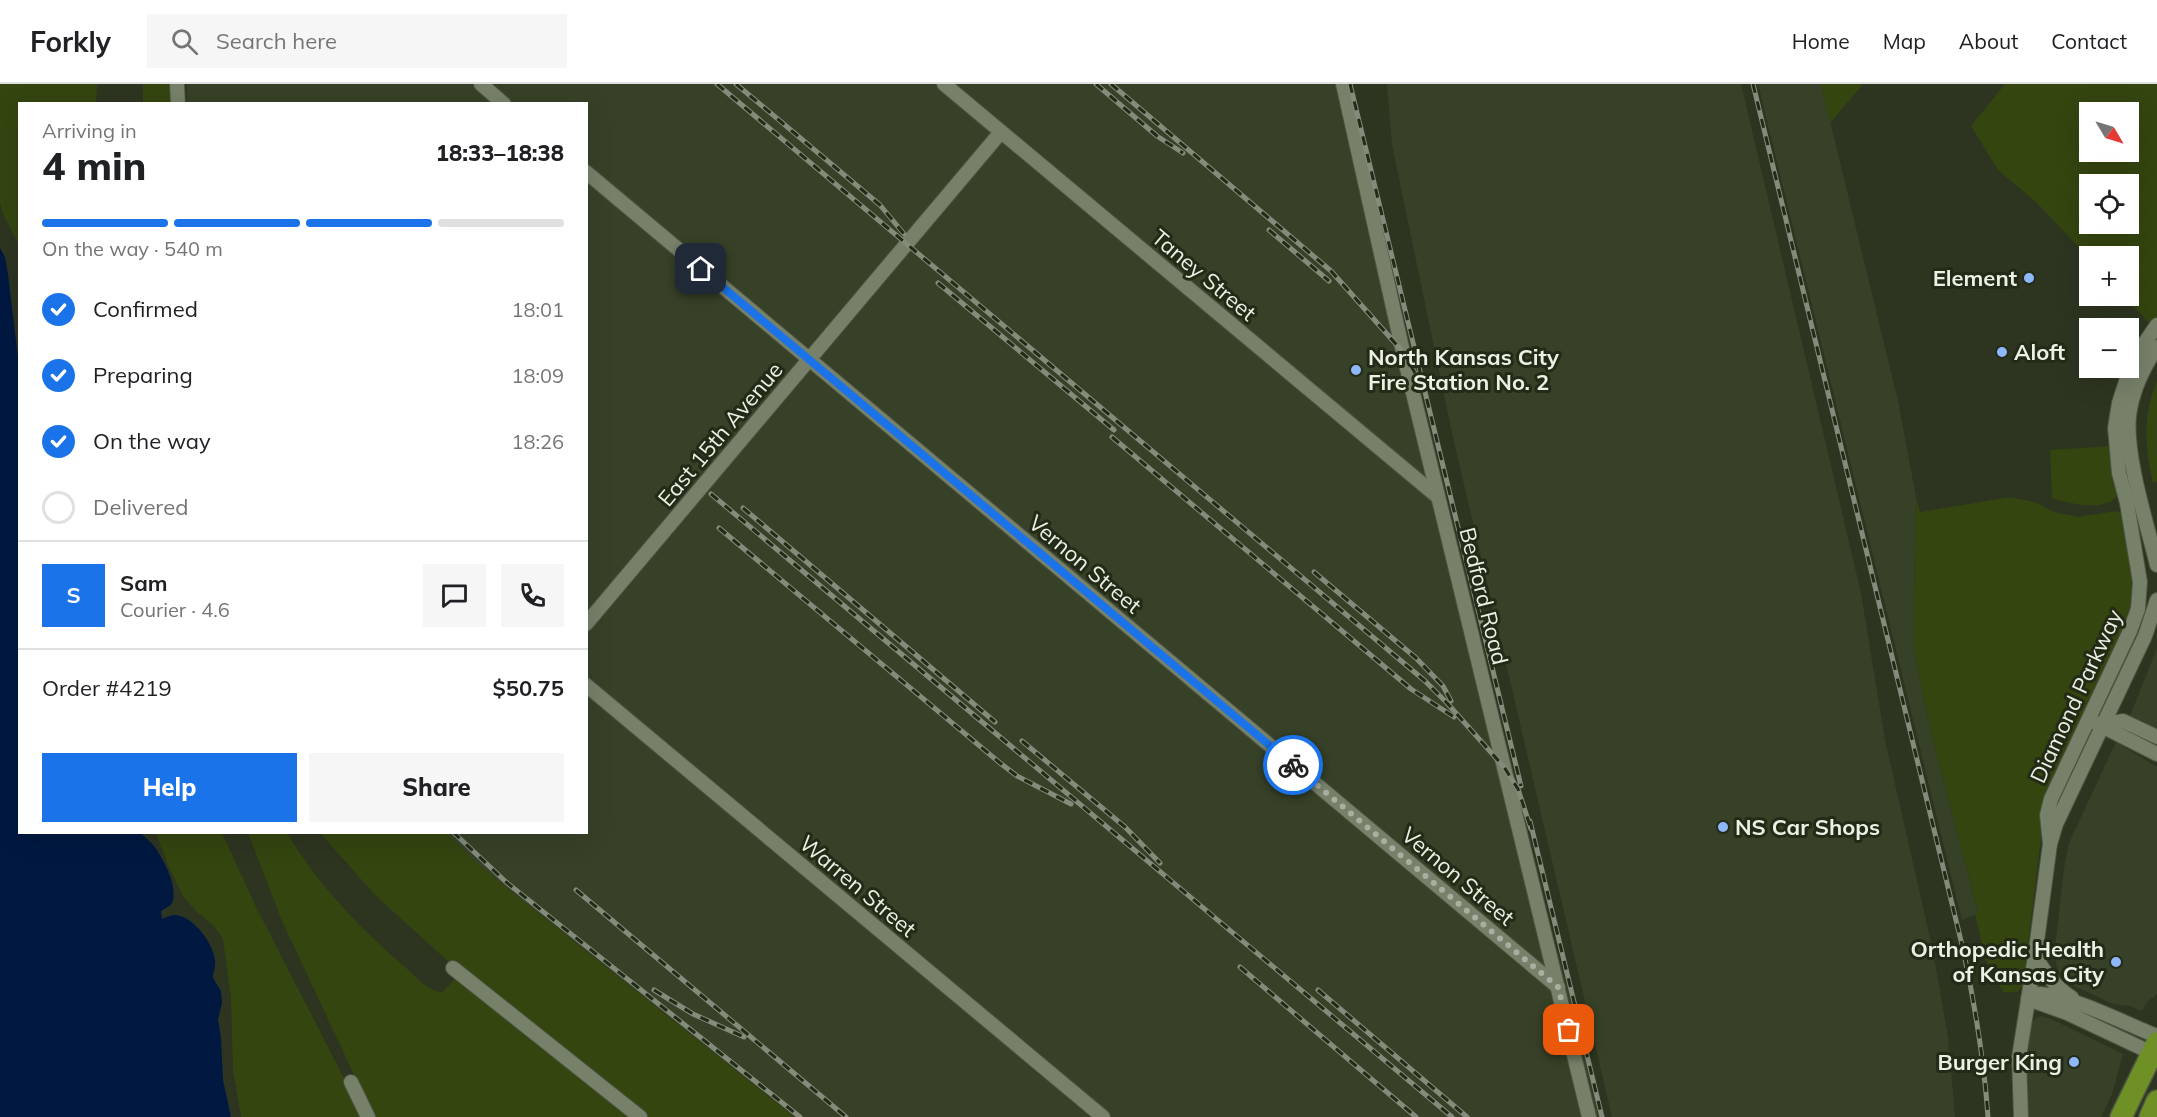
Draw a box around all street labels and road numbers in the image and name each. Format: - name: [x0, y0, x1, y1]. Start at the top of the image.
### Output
- street label: Taney Street: [1146, 223, 1262, 327]
- street label: East 15th Avenue: [652, 356, 788, 512]
- street label: Vernon Street: [1023, 509, 1147, 620]
- street label: Bedford Road: [1453, 524, 1515, 668]
- street label: Diamond Parkway: [2024, 605, 2129, 787]
- street label: Vernon Street: [1396, 821, 1520, 932]
- street label: Warren Street: [794, 829, 922, 943]

